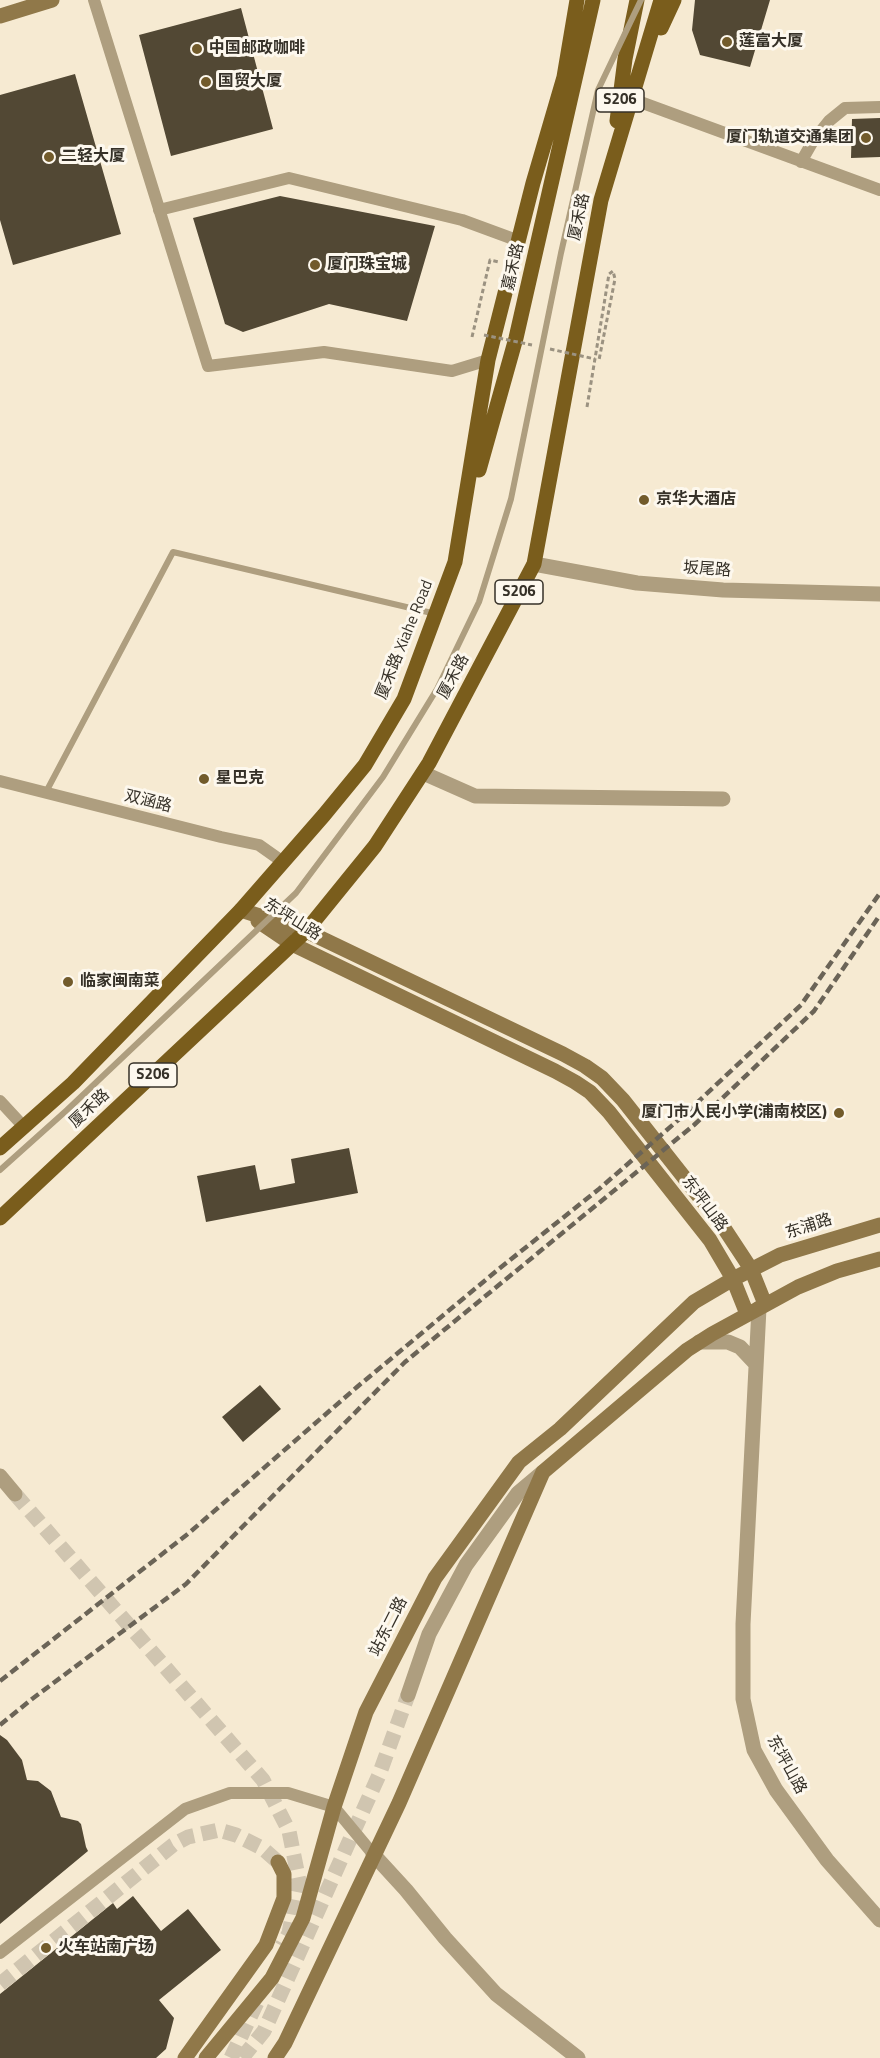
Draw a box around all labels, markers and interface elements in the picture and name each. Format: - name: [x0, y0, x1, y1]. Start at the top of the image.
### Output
- place label: 莲富大厦: [739, 32, 803, 52]
- marker: 莲富大厦: [720, 35, 734, 49]
- place label: 中国邮政咖啡: [209, 39, 305, 59]
- marker: 中国邮政咖啡: [190, 42, 204, 56]
- place label: 国贸大厦: [218, 72, 282, 92]
- marker: 国贸大厦: [199, 75, 213, 89]
- road number: S206: [596, 88, 644, 112]
- place label: 厦门轨道交通集团: [726, 128, 854, 148]
- marker: 厦门轨道交通集团: [859, 131, 873, 145]
- place label: 二轻大厦: [61, 147, 125, 167]
- marker: 二轻大厦: [42, 150, 56, 164]
- street label: 厦禾路: [566, 192, 594, 242]
- street label: 嘉禾路: [499, 241, 529, 293]
- place label: 厦门珠宝城: [327, 255, 407, 275]
- marker: 厦门珠宝城: [308, 258, 322, 272]
- place label: 京华大酒店: [656, 490, 736, 510]
- marker: 京华大酒店: [637, 493, 651, 507]
- street label: 坂尾路: [682, 559, 732, 581]
- street label: 厦禾路 Xiahe Road: [372, 578, 438, 702]
- road number: S206: [495, 580, 543, 604]
- street label: 厦禾路: [434, 651, 474, 703]
- place label: 星巴克: [216, 769, 264, 789]
- marker: 星巴克: [197, 772, 211, 786]
- street label: 双涵路: [122, 787, 174, 817]
- street label: 东坪山路: [260, 895, 324, 945]
- place label: 临家闽南菜: [80, 972, 160, 992]
- marker: 临家闽南菜: [61, 975, 75, 989]
- road number: S206: [129, 1063, 177, 1087]
- street label: 厦禾路: [66, 1086, 114, 1132]
- place label: 厦门市人民小学(浦南校区): [641, 1103, 827, 1123]
- marker: 厦门市人民小学(浦南校区): [832, 1106, 846, 1120]
- street label: 东坪山路: [677, 1173, 731, 1235]
- street label: 东浦路: [783, 1210, 835, 1244]
- street label: 站东二路: [366, 1594, 412, 1660]
- street label: 东坪山路: [762, 1732, 810, 1798]
- place label: 火车站南广场: [58, 1938, 154, 1958]
- marker: 火车站南广场: [39, 1941, 53, 1955]

